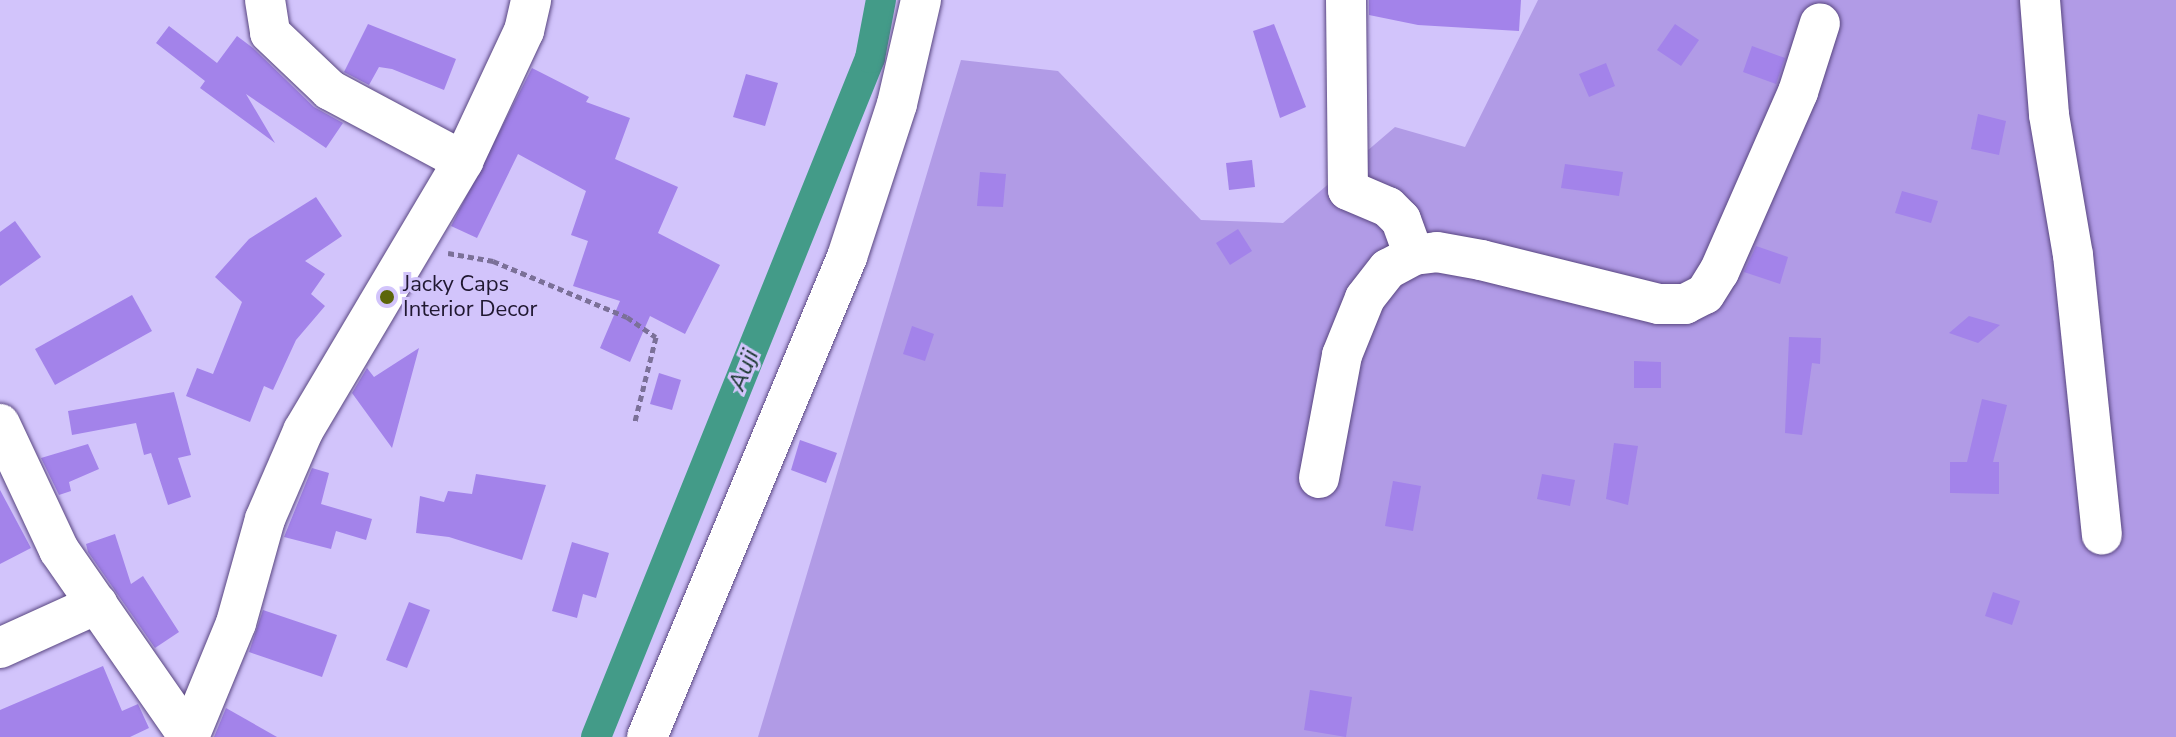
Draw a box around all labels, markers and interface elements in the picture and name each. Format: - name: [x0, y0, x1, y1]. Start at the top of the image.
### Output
- place label: Jacky Caps Interior Decor: [403, 271, 537, 322]
- marker: Jacky Caps Interior Decor: [378, 288, 396, 306]
- water label: Auji: [723, 345, 765, 395]

